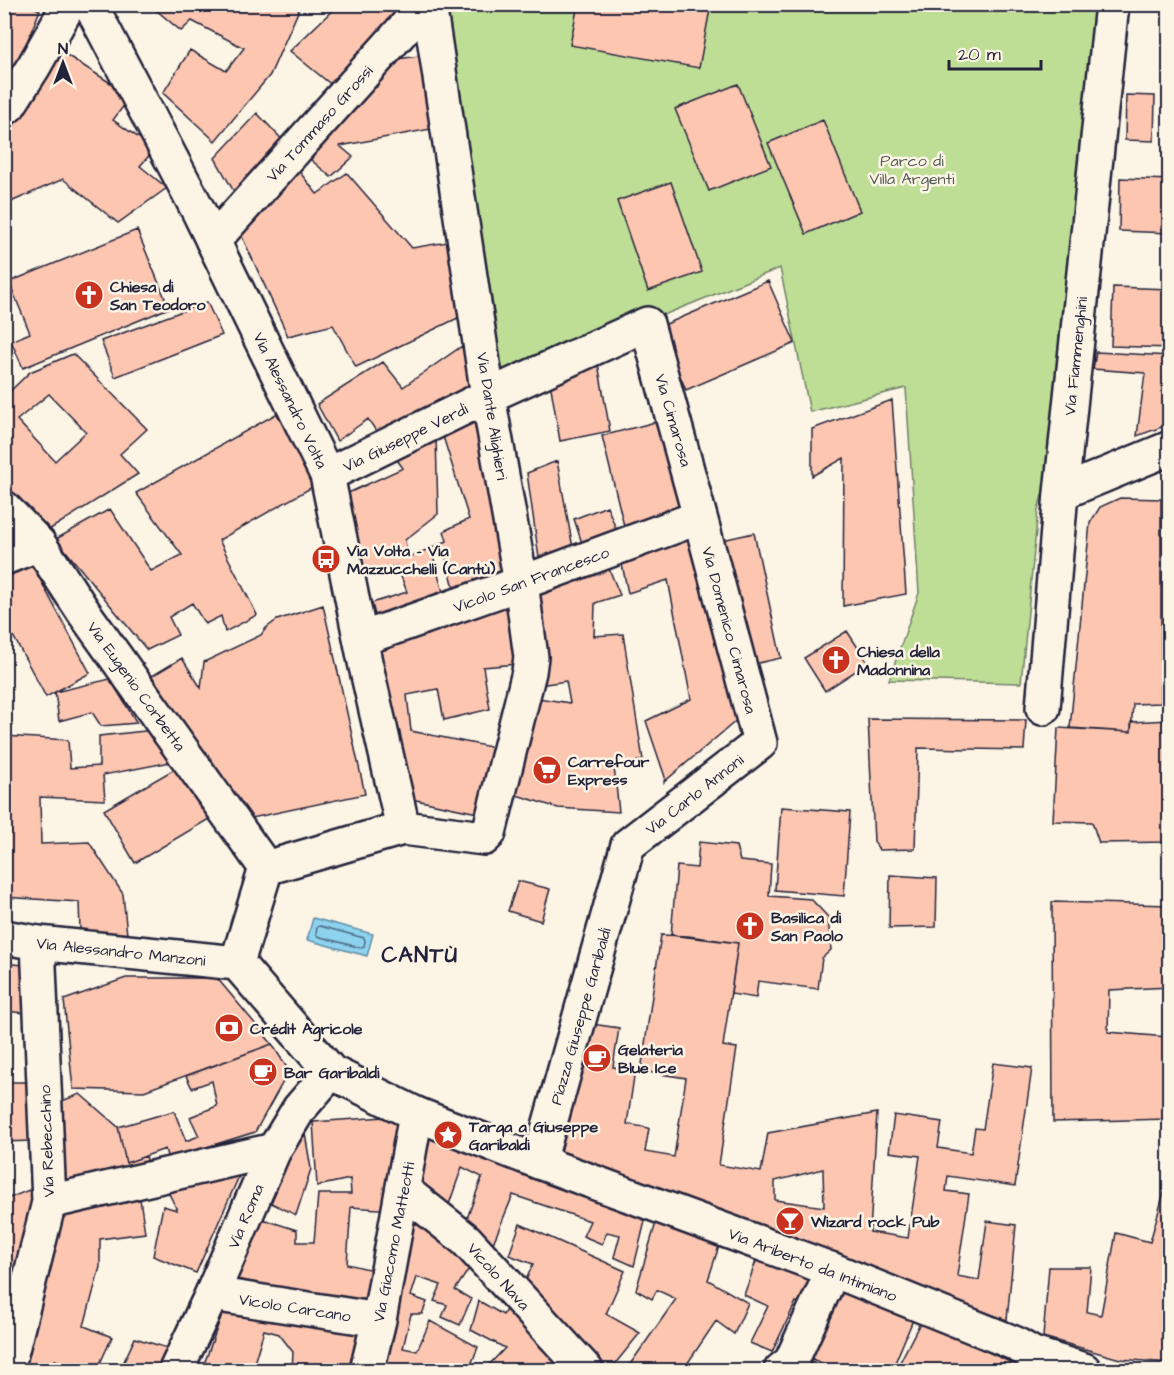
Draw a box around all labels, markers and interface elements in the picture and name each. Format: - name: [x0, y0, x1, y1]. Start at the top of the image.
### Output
- north arrow: [33, 33, 93, 93]
- scale bar: [949, 33, 1040, 71]
- text: N: [58, 38, 68, 60]
- text: 20 m: [958, 42, 1001, 67]
- street label: Via Tommaso Grossi: [261, 60, 378, 187]
- park label: Parco di Villa Argenti: [870, 150, 955, 191]
- place label: Chiesa di San Teodoro: [109, 276, 206, 316]
- church icon: Chiesa di San Teodoro: [73, 279, 105, 311]
- street label: Via Fiammenghini: [1059, 295, 1094, 417]
- street label: Via Alessandro Volta: [248, 329, 333, 472]
- street label: Via Dante Alighieri: [470, 351, 513, 482]
- street label: Via Cimarosa: [649, 371, 697, 469]
- street label: Via Giuseppe Verdi: [339, 398, 472, 478]
- place label: Via Volta - Via Mazzucchelli (Cantù): [346, 540, 496, 580]
- street label: Vicolo San Francesco: [450, 542, 612, 618]
- bus stop icon: Via Volta - Via Mazzucchelli (Cantù): [310, 543, 342, 575]
- street label: Via Domenico Cimarosa: [696, 544, 762, 716]
- street label: Via Eugenio Corbetta: [81, 617, 191, 756]
- place label: Chiesa della Madonnina: [857, 641, 941, 681]
- church icon: Chiesa della Madonnina: [820, 644, 852, 676]
- street label: Via Carlo Annoni: [641, 749, 749, 840]
- place label: Carrefour Express: [568, 751, 649, 791]
- supermarket icon: Carrefour Express: [531, 754, 563, 786]
- place label: Basilica di San Paolo: [770, 907, 844, 947]
- church icon: Basilica di San Paolo: [734, 910, 766, 942]
- street label: Piazza Giuseppe Garibaldi: [545, 925, 617, 1107]
- street label: Via Alessandro Manzoni: [35, 932, 207, 972]
- district label: CANTÙ: [381, 940, 459, 971]
- bank icon: Crédit Agricole: [213, 1012, 245, 1044]
- place label: Crédit Agricole: [250, 1018, 363, 1042]
- place label: Gelateria Blue Ice: [618, 1039, 684, 1079]
- cafe icon: Gelateria Blue Ice: [581, 1042, 613, 1074]
- cafe icon: Bar Garibaldi: [247, 1056, 279, 1088]
- place label: Bar Garibaldi: [284, 1062, 380, 1084]
- street label: Via Rebecchino: [34, 1084, 60, 1197]
- place label: Targa a Giuseppe Garibaldi: [468, 1116, 598, 1156]
- place icon: Targa a Giuseppe Garibaldi: [432, 1119, 464, 1151]
- street label: Via Giacomo Matteotti: [368, 1160, 420, 1324]
- street label: Via Roma: [223, 1181, 269, 1252]
- bar icon: Wizard rock Pub: [774, 1205, 806, 1237]
- place label: Wizard rock Pub: [810, 1211, 939, 1233]
- street label: Via Ariberto da Intimiano: [725, 1223, 900, 1307]
- street label: Vicolo Nava: [462, 1238, 535, 1315]
- street label: Vicolo Carcano: [237, 1288, 352, 1328]

